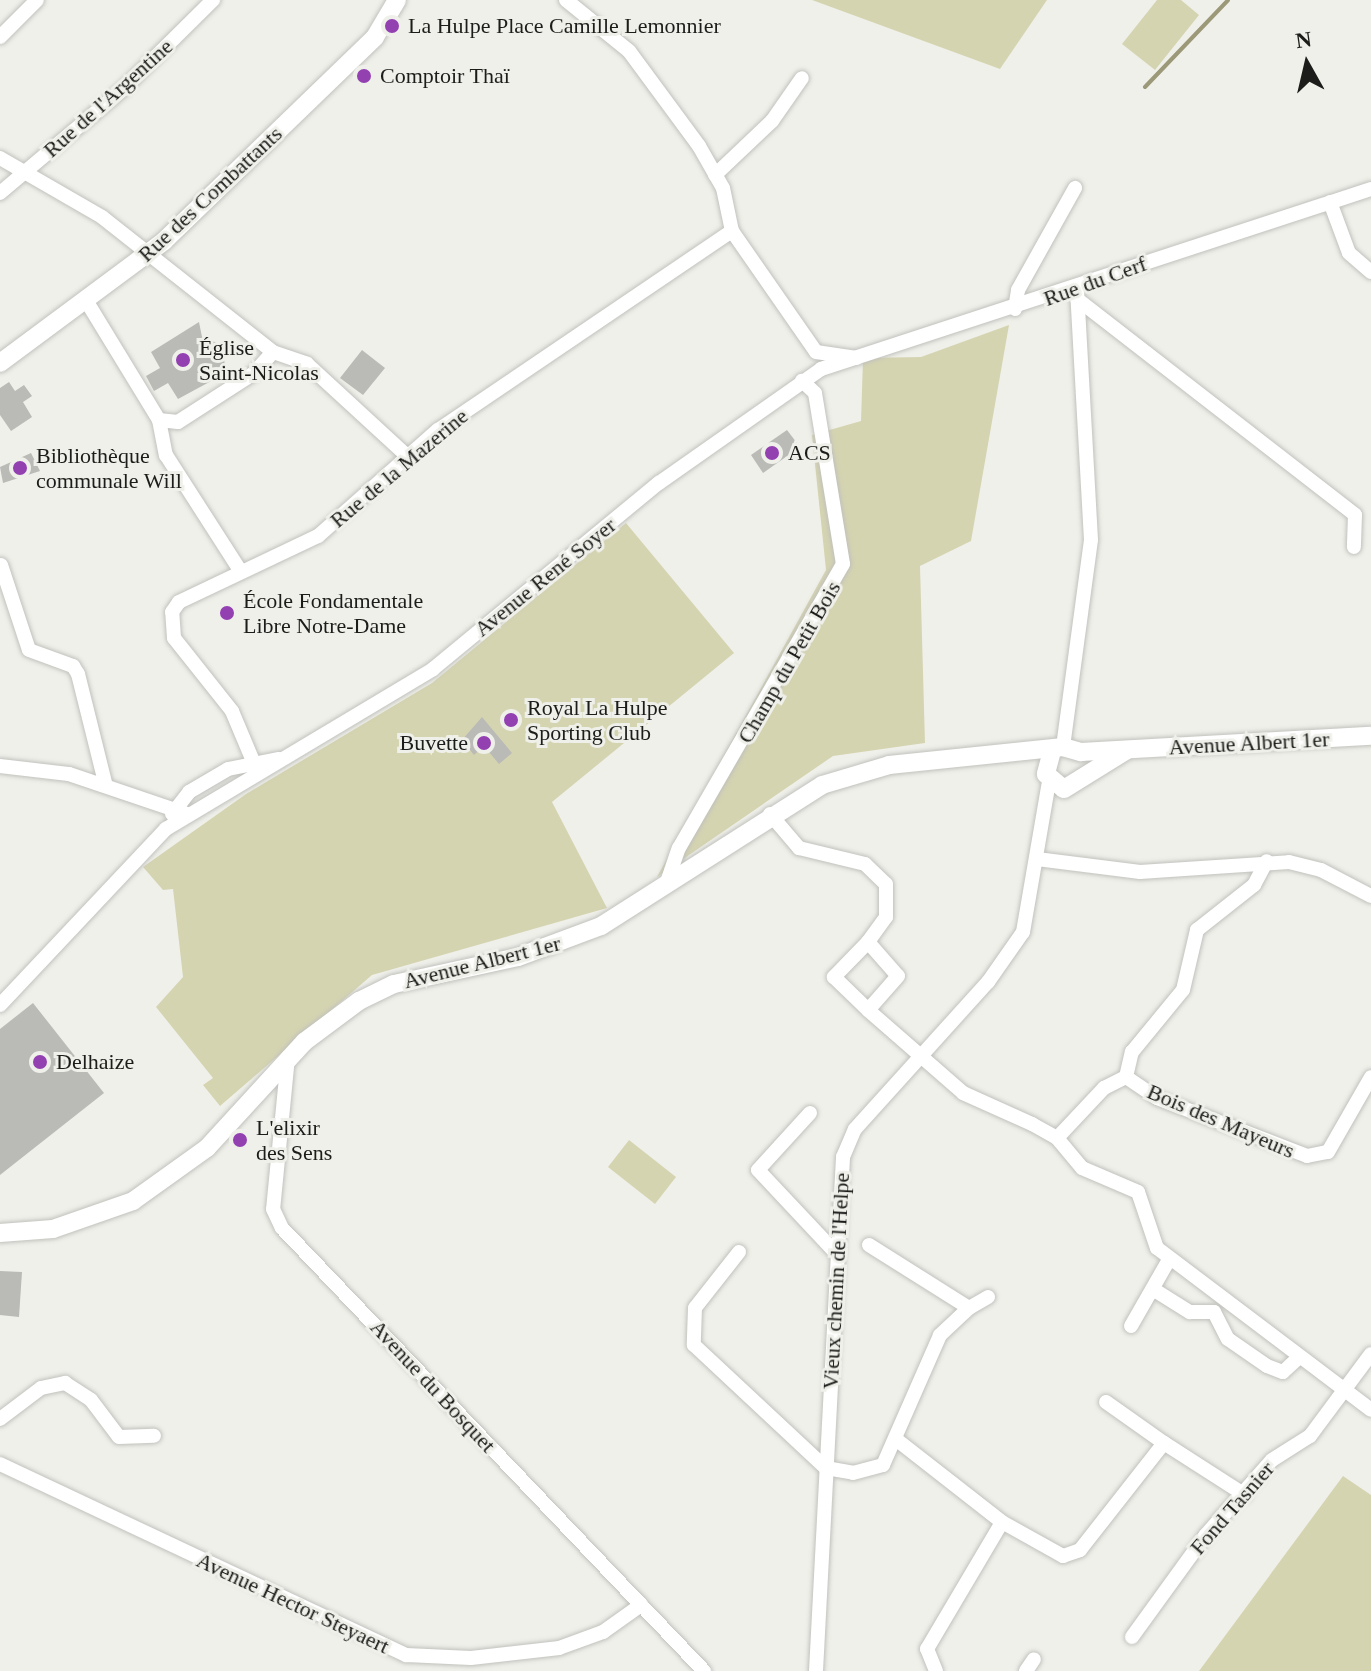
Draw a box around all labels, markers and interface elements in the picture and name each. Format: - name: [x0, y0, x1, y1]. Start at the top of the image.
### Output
- place label: La Hulpe Place Camille Lemonnier: [408, 13, 721, 39]
- marker: La Hulpe Place Camille Lemonnier: [383, 17, 401, 35]
- north arrow: [1267, 24, 1347, 104]
- text: N: [1294, 26, 1313, 53]
- street label: Rue de l'Argentine: [38, 33, 178, 163]
- place label: Comptoir Thaï: [380, 63, 510, 89]
- marker: Comptoir Thaï: [355, 67, 373, 85]
- street label: Rue des Combattants: [133, 121, 287, 267]
- street label: Rue du Cerf: [1040, 250, 1150, 312]
- place label: Église Saint-Nicolas: [199, 334, 319, 386]
- marker: Église Saint-Nicolas: [174, 351, 192, 369]
- street label: Rue de la Mazerine: [325, 403, 473, 533]
- place label: ACS: [788, 440, 831, 466]
- place label: Bibliothèque communale Will: [36, 442, 182, 494]
- marker: ACS: [763, 444, 781, 462]
- marker: Bibliothèque communale Will: [11, 459, 29, 477]
- street label: Avenue René Soyer: [469, 512, 621, 642]
- street label: Champ du Petit Bois: [732, 576, 846, 748]
- place label: École Fondamentale Libre Notre-Dame: [243, 587, 423, 638]
- marker: École Fondamentale Libre Notre-Dame: [218, 604, 236, 622]
- place label: Royal La Hulpe Sporting Club: [527, 694, 668, 746]
- marker: Royal La Hulpe Sporting Club: [502, 711, 520, 729]
- street label: Avenue Albert 1er: [1167, 726, 1331, 760]
- place label: Buvette: [400, 730, 468, 756]
- marker: Buvette: [475, 734, 493, 752]
- street label: Avenue Albert 1er: [400, 930, 564, 994]
- place label: Delhaize: [56, 1049, 134, 1075]
- marker: Delhaize: [31, 1053, 49, 1071]
- street label: Bois des Mayeurs: [1143, 1078, 1299, 1164]
- place label: L'elixir des Sens: [256, 1114, 332, 1166]
- marker: L'elixir des Sens: [231, 1131, 249, 1149]
- street label: Vieux chemin de l'Helpe: [817, 1172, 855, 1390]
- street label: Avenue du Bosquet: [365, 1314, 501, 1458]
- street label: Fond Tasnier: [1184, 1456, 1280, 1560]
- street label: Avenue Hector Steyaert: [192, 1547, 394, 1659]

